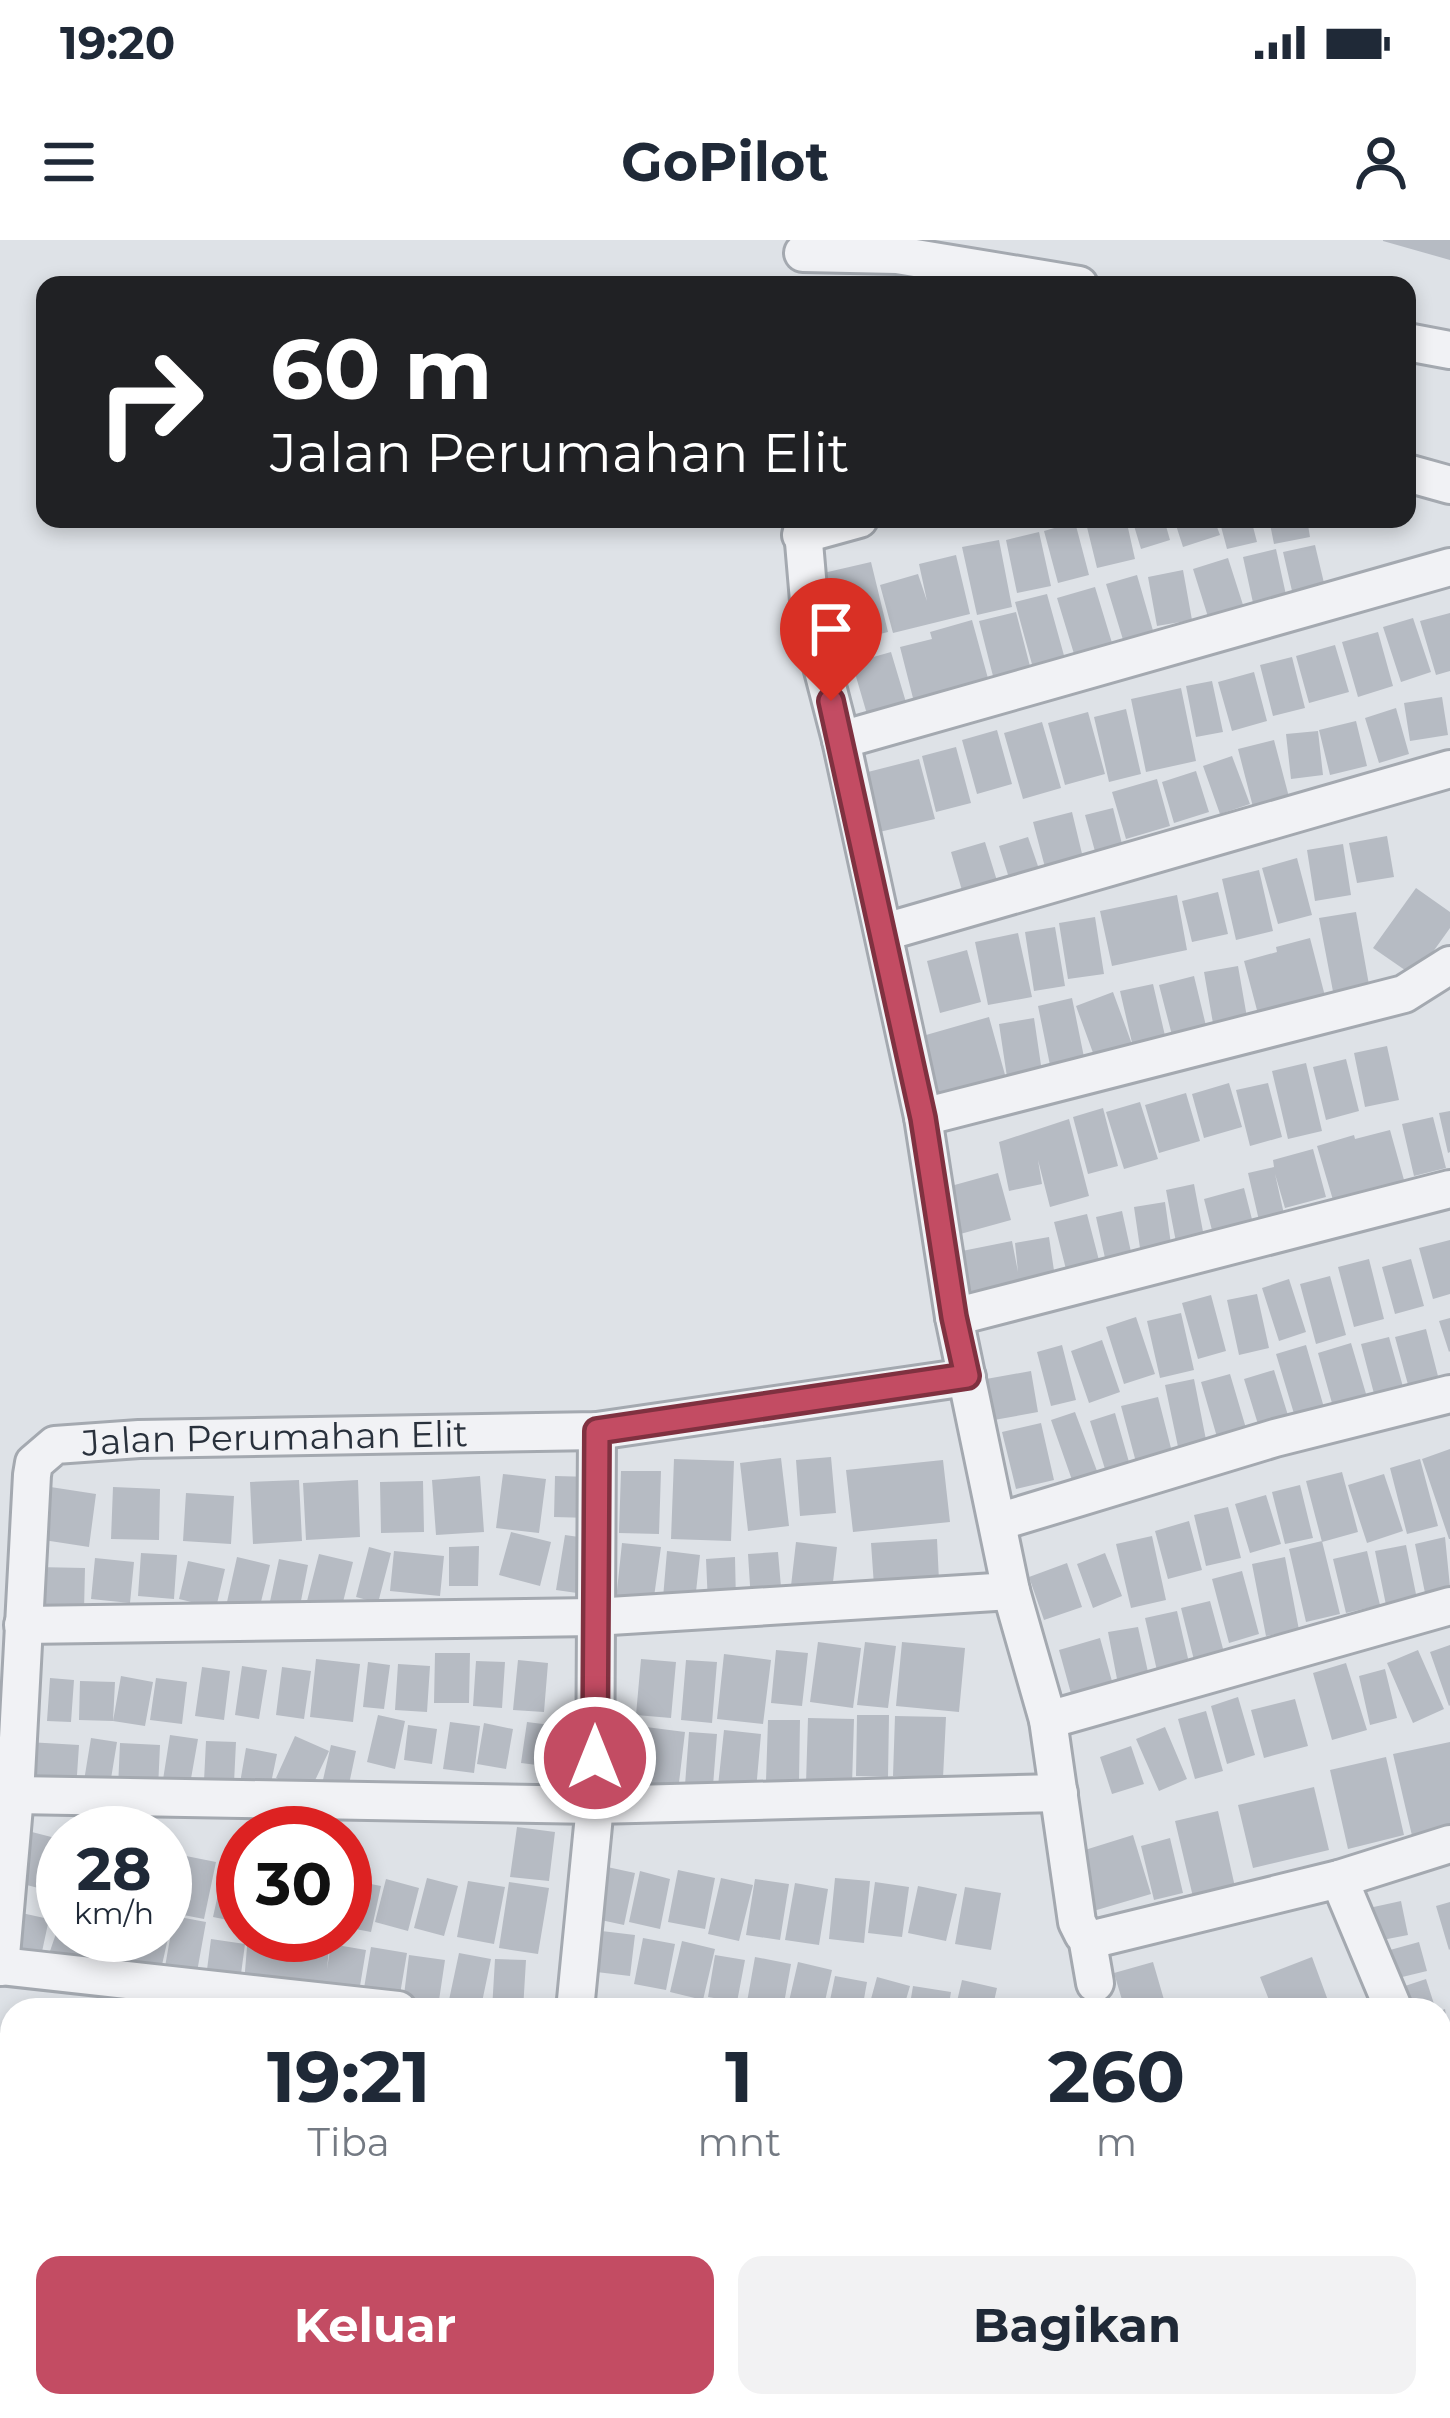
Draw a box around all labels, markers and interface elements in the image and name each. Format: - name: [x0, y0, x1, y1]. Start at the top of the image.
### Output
- text: 19:20: [60, 15, 175, 70]
- icon: menu: [36, 129, 102, 195]
- text: GoPilot: [621, 129, 829, 195]
- icon: person: [1348, 129, 1414, 195]
- text: 60 m: [270, 318, 492, 420]
- icon: right: [72, 324, 228, 480]
- text: Jalan Perumahan Elit: [270, 420, 849, 486]
- pin: [780, 578, 882, 701]
- icon: arrive: [798, 596, 864, 662]
- street label: Jalan Perumahan Elit: [79, 1411, 468, 1465]
- position arrow: [532, 1695, 658, 1821]
- speed limit sign: 30: [216, 1806, 372, 1962]
- text: 28: [77, 1832, 152, 1905]
- text: km/h: [74, 1895, 154, 1932]
- text: 19:21: [267, 2032, 431, 2120]
- text: 1: [725, 2032, 753, 2120]
- text: 260: [1048, 2032, 1185, 2120]
- text: Tiba: [308, 2118, 390, 2166]
- text: mnt: [697, 2118, 781, 2166]
- text: m: [1096, 2118, 1137, 2166]
- button: Keluar: [36, 2256, 714, 2394]
- button: Bagikan: [738, 2256, 1416, 2394]

